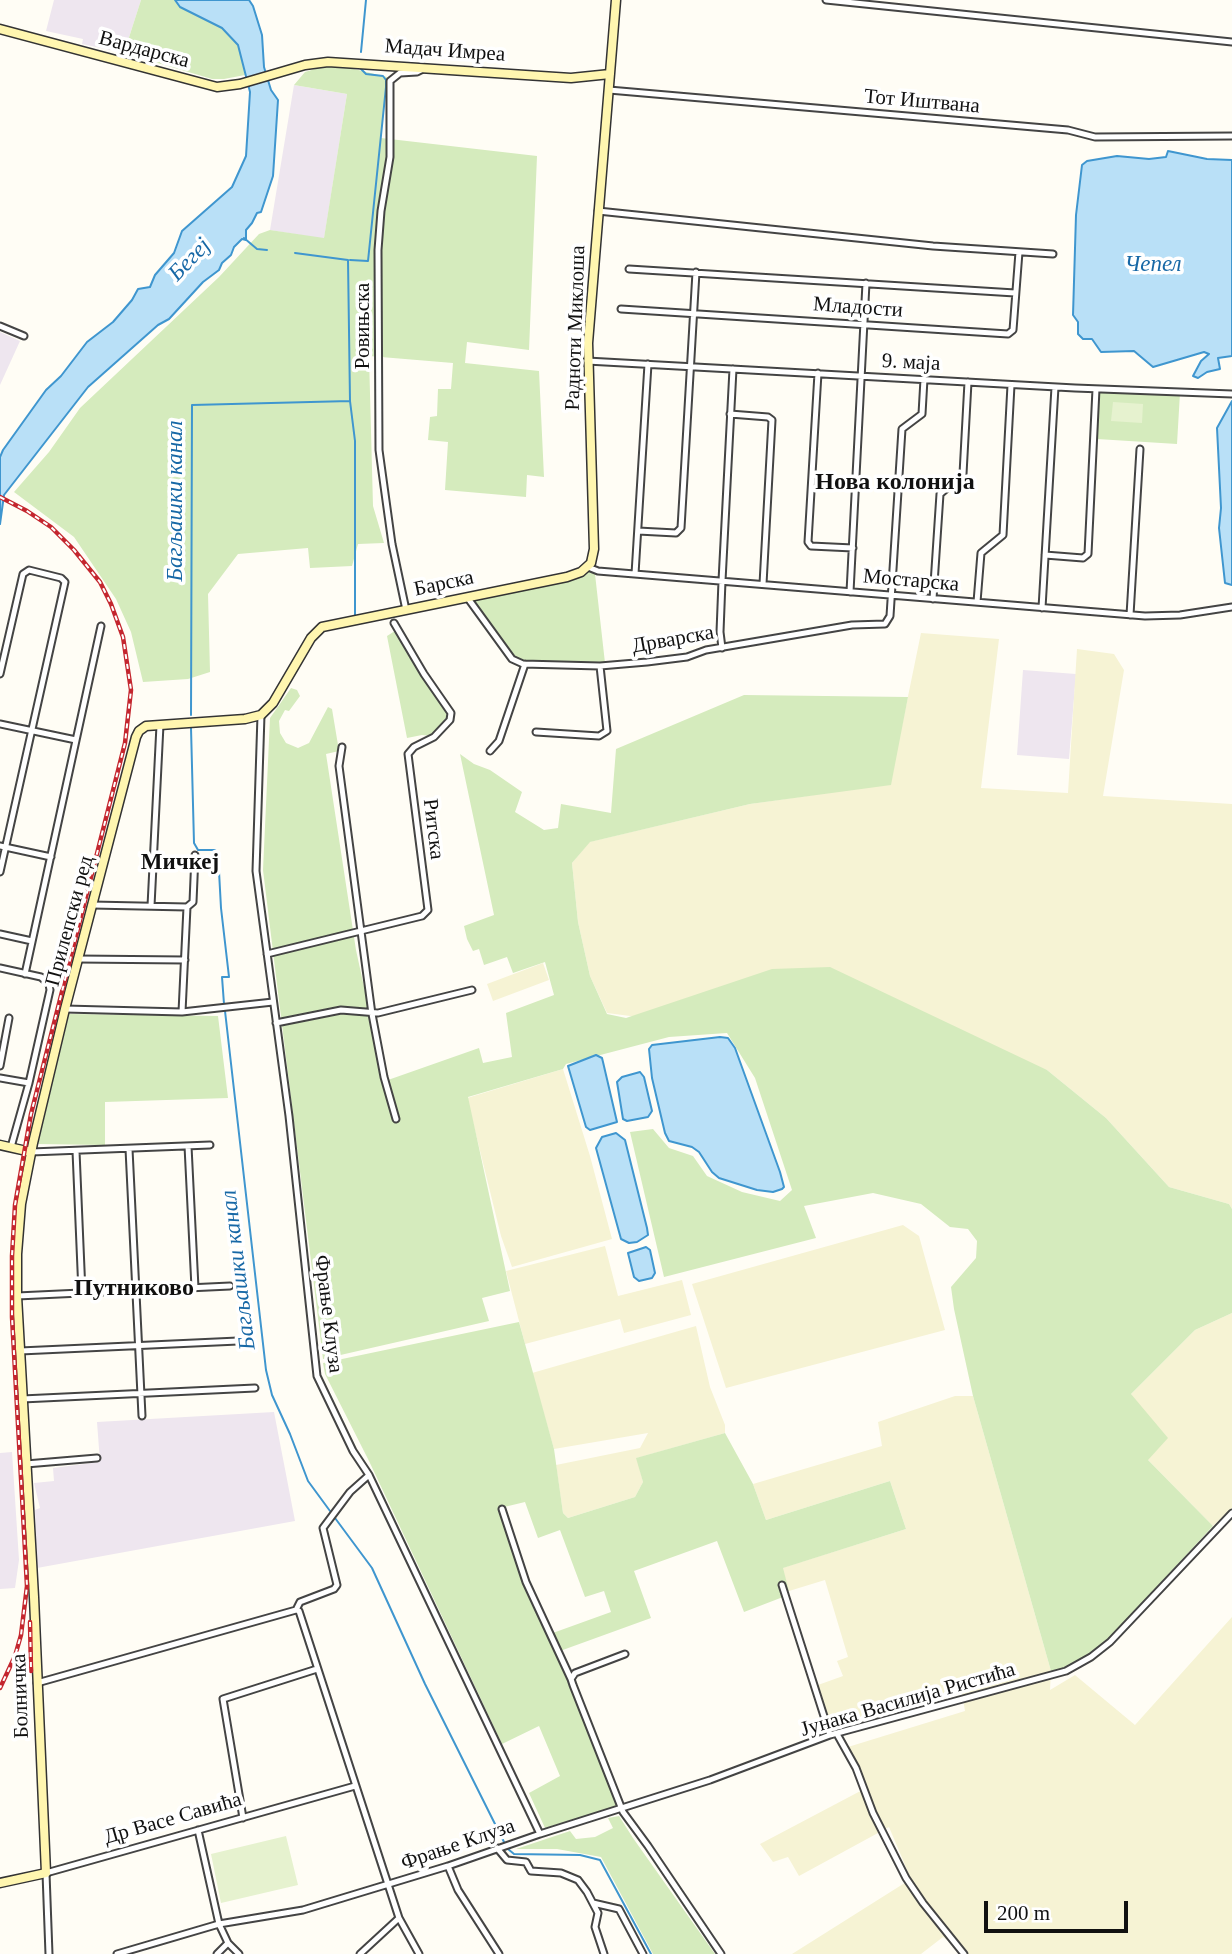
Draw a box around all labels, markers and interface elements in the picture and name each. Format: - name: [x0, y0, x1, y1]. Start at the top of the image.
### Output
- street label: Вардарска: [96, 26, 192, 74]
- street label: Мадач Имреа: [384, 34, 506, 68]
- street label: Тот Иштвана: [863, 84, 981, 120]
- water label: Бегеј: [163, 233, 217, 287]
- street label: Радноти Миклоша: [561, 245, 591, 411]
- water label: Чепел: [1124, 251, 1182, 279]
- street label: Ровињска: [350, 283, 376, 369]
- street label: Младости: [812, 292, 904, 324]
- street label: 9. маја: [881, 349, 941, 377]
- water label: Багљашки канал: [162, 420, 190, 582]
- district label: Нова колонија: [815, 469, 975, 497]
- street label: Мостарска: [862, 564, 960, 598]
- street label: Барска: [412, 565, 476, 603]
- street label: Дрварска: [630, 620, 716, 660]
- street label: Ритска: [417, 797, 449, 861]
- district label: Мичкеј: [141, 849, 219, 877]
- street label: Прилепски ред: [40, 853, 100, 989]
- water label: Багљашки канал: [215, 1188, 263, 1352]
- street label: Фрање Клуза: [308, 1254, 348, 1374]
- district label: Путниково: [74, 1275, 194, 1303]
- street label: Болничка: [7, 1653, 35, 1739]
- street label: Јунака Василија Ристића: [798, 1657, 1018, 1743]
- street label: Др Васе Савића: [101, 1787, 245, 1851]
- street label: Фрање Клуза: [398, 1814, 518, 1876]
- scale bar: [987, 1888, 1130, 1932]
- text: 200 m: [997, 1901, 1050, 1925]

